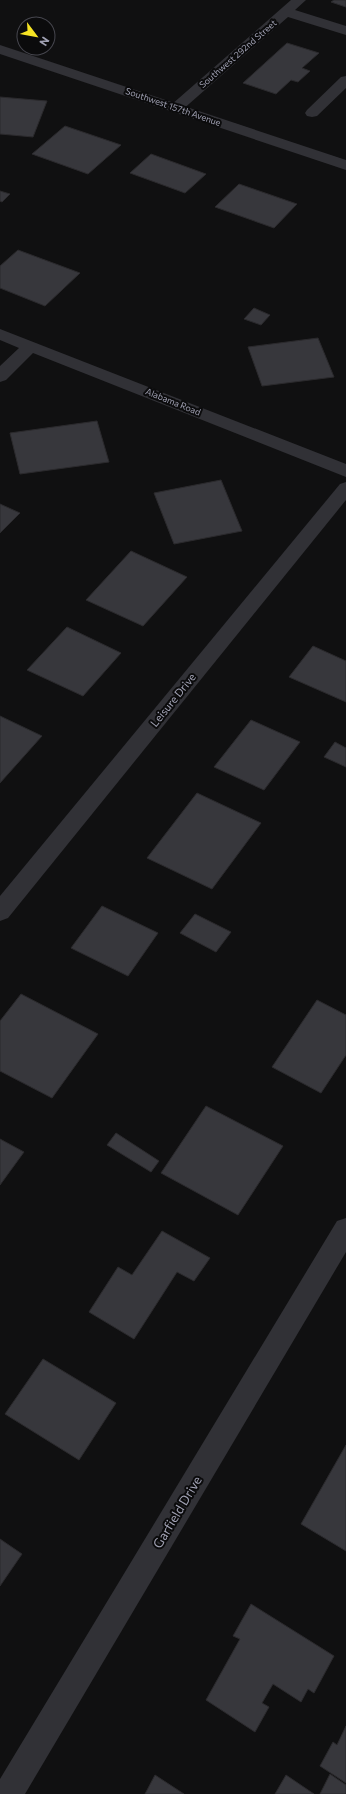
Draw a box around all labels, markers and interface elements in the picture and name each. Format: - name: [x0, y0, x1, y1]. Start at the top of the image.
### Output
- north arrow: [16, 16, 56, 56]
- street label: Southwest 292nd Street: [197, 17, 279, 90]
- text: N: [37, 35, 53, 49]
- street label: Southwest 157th Avenue: [124, 85, 222, 128]
- street label: Alabama Road: [144, 385, 202, 418]
- street label: Leisure Drive: [147, 670, 198, 729]
- street label: Garfield Drive: [149, 1473, 205, 1551]

